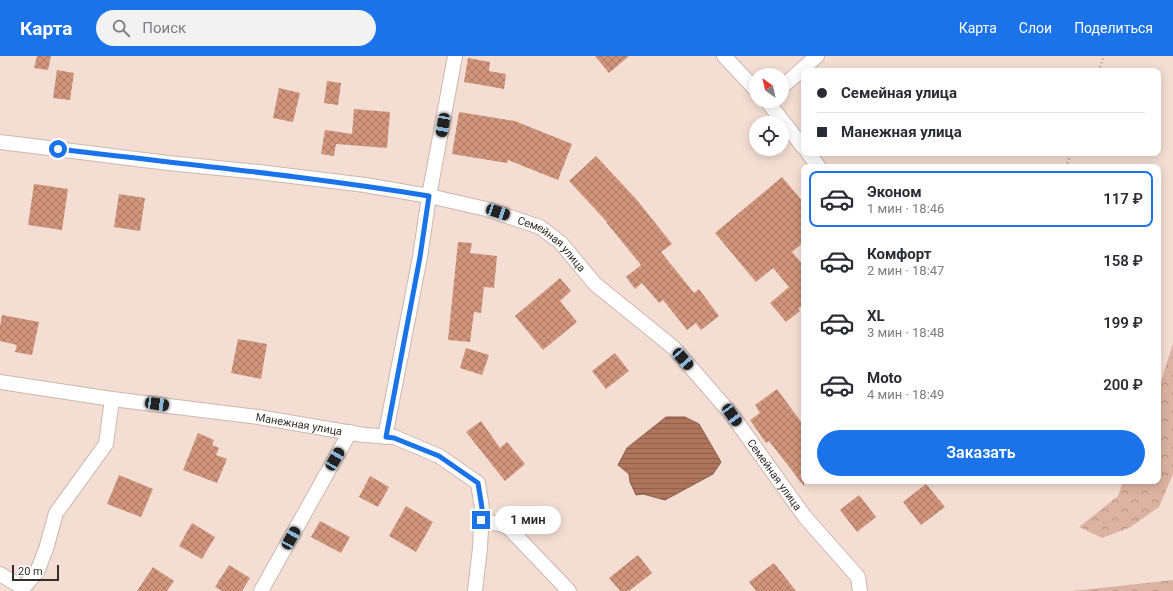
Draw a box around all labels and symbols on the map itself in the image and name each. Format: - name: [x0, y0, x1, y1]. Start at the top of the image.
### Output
- north arrow: [749, 68, 789, 108]
- car: [435, 112, 451, 138]
- route start: [49, 140, 67, 158]
- car: [485, 203, 511, 221]
- street label: Семейная улица: [516, 214, 588, 274]
- car: [671, 346, 695, 372]
- car: [144, 396, 170, 412]
- car: [720, 402, 744, 428]
- street label: Манежная улица: [255, 411, 343, 438]
- street label: Семейная улица: [744, 437, 804, 513]
- car: [324, 446, 346, 472]
- callout: 1 мин: [495, 506, 561, 534]
- route end: [472, 511, 490, 529]
- car: [280, 525, 302, 551]
- scale bar: [12, 563, 59, 582]

